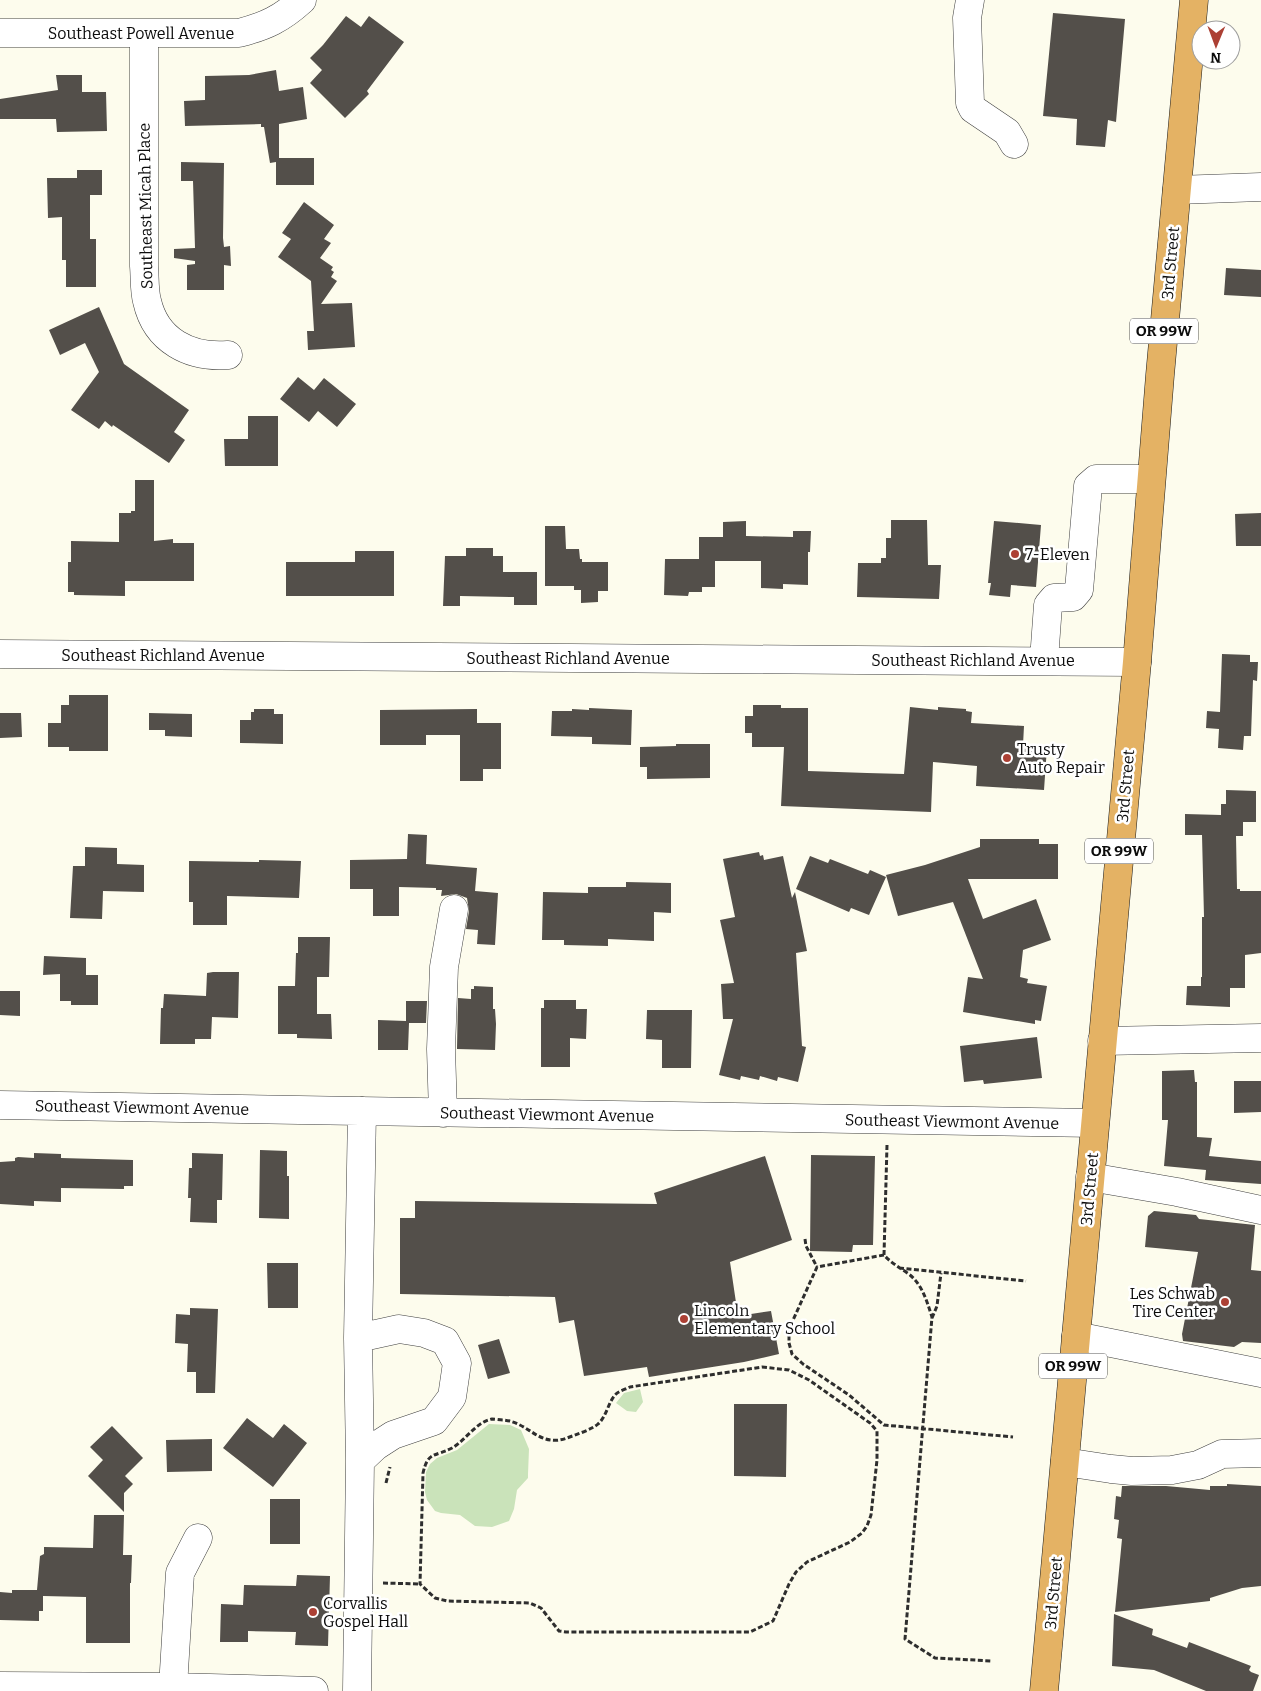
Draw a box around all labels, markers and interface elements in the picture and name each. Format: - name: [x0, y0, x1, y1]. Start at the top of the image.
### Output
- north arrow: [1191, 20, 1241, 70]
- street label: Southeast Powell Avenue: [48, 24, 234, 43]
- text: N: [1210, 49, 1221, 66]
- street label: Southeast Micah Place: [135, 123, 156, 289]
- street label: 3rd Street: [1158, 225, 1183, 300]
- road number: OR 99W: [1130, 318, 1198, 344]
- place label: 7-Eleven: [1025, 545, 1090, 564]
- marker: 7-Eleven: [1009, 548, 1021, 560]
- street label: Southeast Richland Avenue: [61, 646, 265, 665]
- street label: Southeast Richland Avenue: [466, 649, 670, 668]
- street label: Southeast Richland Avenue: [871, 651, 1075, 670]
- place label: Trusty Auto Repair: [1017, 740, 1105, 777]
- street label: 3rd Street: [1113, 748, 1138, 823]
- marker: Trusty Auto Repair: [1001, 752, 1013, 764]
- road number: OR 99W: [1085, 838, 1153, 864]
- street label: Southeast Viewmont Avenue: [35, 1096, 249, 1119]
- street label: Southeast Viewmont Avenue: [440, 1103, 654, 1126]
- street label: Southeast Viewmont Avenue: [845, 1110, 1059, 1133]
- street label: 3rd Street: [1077, 1151, 1102, 1226]
- place label: Les Schwab Tire Center: [1129, 1284, 1215, 1321]
- marker: Les Schwab Tire Center: [1219, 1296, 1231, 1308]
- place label: Lincoln Elementary School: [694, 1301, 835, 1338]
- marker: Lincoln Elementary School: [678, 1313, 690, 1325]
- road number: OR 99W: [1039, 1354, 1107, 1378]
- street label: 3rd Street: [1041, 1555, 1066, 1630]
- place label: Corvallis Gospel Hall: [323, 1594, 409, 1631]
- marker: Corvallis Gospel Hall: [307, 1606, 319, 1618]

